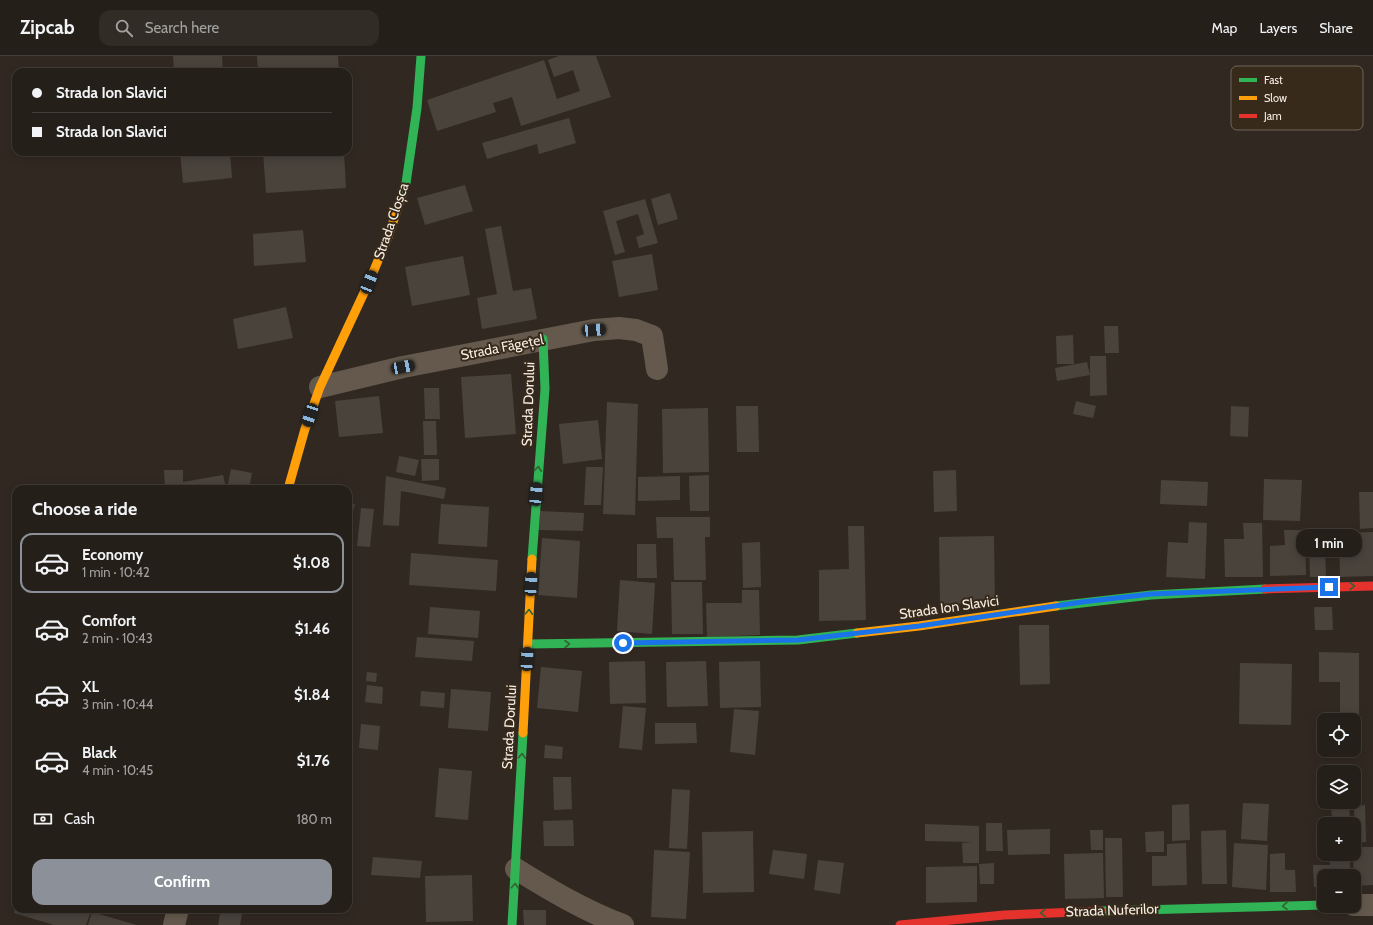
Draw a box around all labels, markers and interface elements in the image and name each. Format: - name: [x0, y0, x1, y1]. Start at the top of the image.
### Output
- search box: [99, 10, 379, 46]
- text: Zipcab: [20, 16, 75, 39]
- icon: search: [113, 17, 135, 39]
- text: Search here: [145, 19, 219, 37]
- text: Map: [1212, 19, 1237, 37]
- text: Layers: [1259, 19, 1297, 37]
- text: Share: [1319, 19, 1353, 37]
- legend: [1231, 66, 1363, 130]
- text: Fast: [1264, 73, 1283, 87]
- text: Strada Ion Slavici: [56, 84, 167, 102]
- text: Slow: [1264, 91, 1287, 105]
- text: Jam: [1263, 109, 1282, 123]
- text: Strada Ion Slavici: [56, 123, 167, 141]
- street label: Strada Cloșca: [369, 180, 413, 262]
- car: [359, 269, 379, 295]
- car: [582, 323, 606, 337]
- street label: Strada Făgețel: [459, 330, 546, 364]
- car: [390, 359, 416, 375]
- street label: Strada Dorului: [518, 361, 538, 447]
- car: [300, 402, 320, 428]
- one-way arrow: [534, 466, 543, 472]
- car: [529, 482, 543, 506]
- text: Choose a ride: [32, 498, 137, 520]
- callout: 1 min: [1296, 529, 1362, 557]
- text: 1 min: [1314, 535, 1344, 551]
- icon: car: [34, 545, 70, 581]
- text: Economy: [82, 546, 143, 564]
- text: $1.08: [293, 554, 330, 572]
- text: 1 min · 10:42: [82, 564, 150, 580]
- car: [524, 572, 538, 596]
- route end: [1320, 578, 1338, 596]
- one-way arrow: [1349, 582, 1355, 590]
- street label: Strada Ion Slavici: [898, 591, 1000, 623]
- one-way arrow: [525, 609, 534, 615]
- icon: car: [34, 611, 70, 647]
- text: Comfort: [82, 612, 136, 630]
- text: $1.46: [295, 620, 330, 638]
- text: 2 min · 10:43: [82, 630, 153, 646]
- route start: [614, 634, 632, 652]
- one-way arrow: [564, 639, 570, 648]
- car: [520, 647, 534, 671]
- icon: car: [34, 677, 70, 713]
- text: XL: [82, 678, 99, 696]
- street label: Strada Dorului: [498, 684, 520, 770]
- text: $1.84: [294, 686, 330, 704]
- text: 3 min · 10:44: [82, 696, 153, 712]
- map controls: [1317, 713, 1361, 913]
- button: locate: [1317, 713, 1361, 757]
- icon: car: [34, 743, 70, 779]
- text: Black: [82, 744, 117, 762]
- text: $1.76: [297, 752, 330, 770]
- one-way arrow: [518, 753, 526, 759]
- text: 4 min · 10:45: [82, 762, 153, 778]
- button: layers: [1317, 765, 1361, 809]
- icon: cash: [32, 808, 54, 830]
- text: Cash: [64, 810, 95, 828]
- text: 180 m: [296, 811, 332, 827]
- button: +: [1317, 817, 1361, 861]
- button: Confirm: [32, 859, 332, 905]
- button: −: [1317, 869, 1361, 913]
- one-way arrow: [510, 883, 519, 889]
- street label: Strada Nuferilor: [1065, 899, 1159, 921]
- one-way arrow: [1282, 902, 1288, 910]
- one-way arrow: [1040, 909, 1046, 917]

